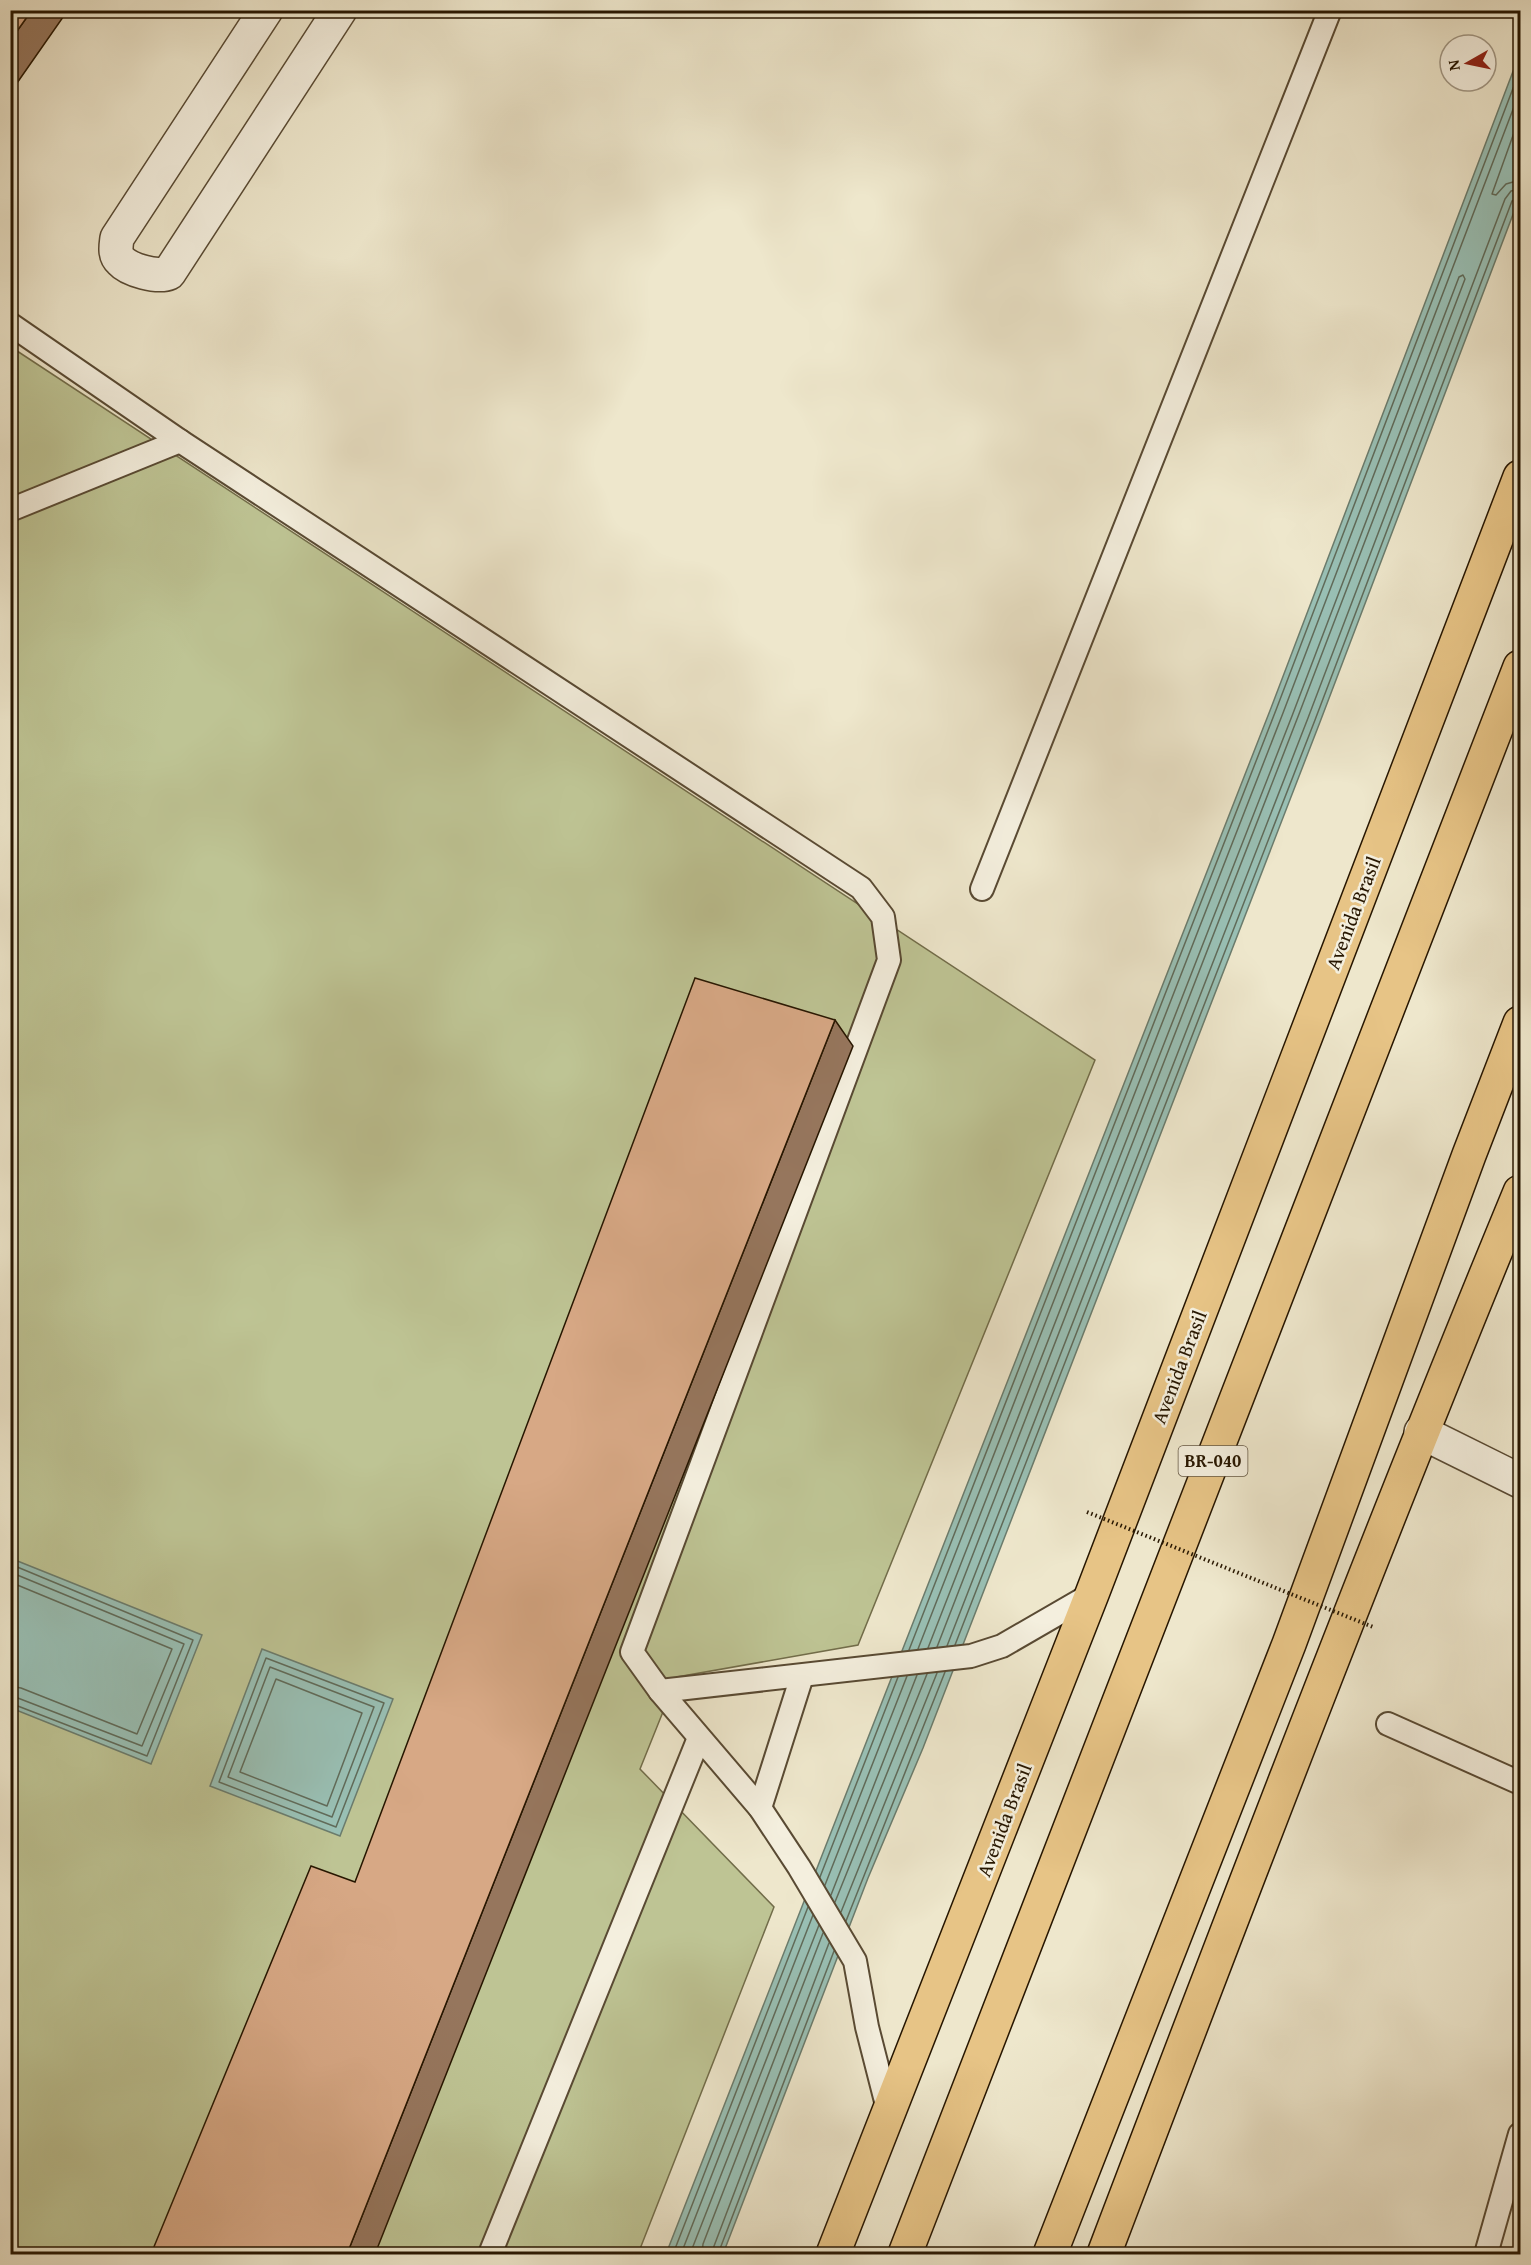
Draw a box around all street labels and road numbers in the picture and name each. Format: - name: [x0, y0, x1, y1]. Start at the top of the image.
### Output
- street label: Avenida Brasil: [1318, 852, 1388, 974]
- street label: Avenida Brasil: [1144, 1306, 1214, 1428]
- road number: BR-040: [1178, 1446, 1248, 1476]
- street label: Avenida Brasil: [969, 1759, 1039, 1881]

